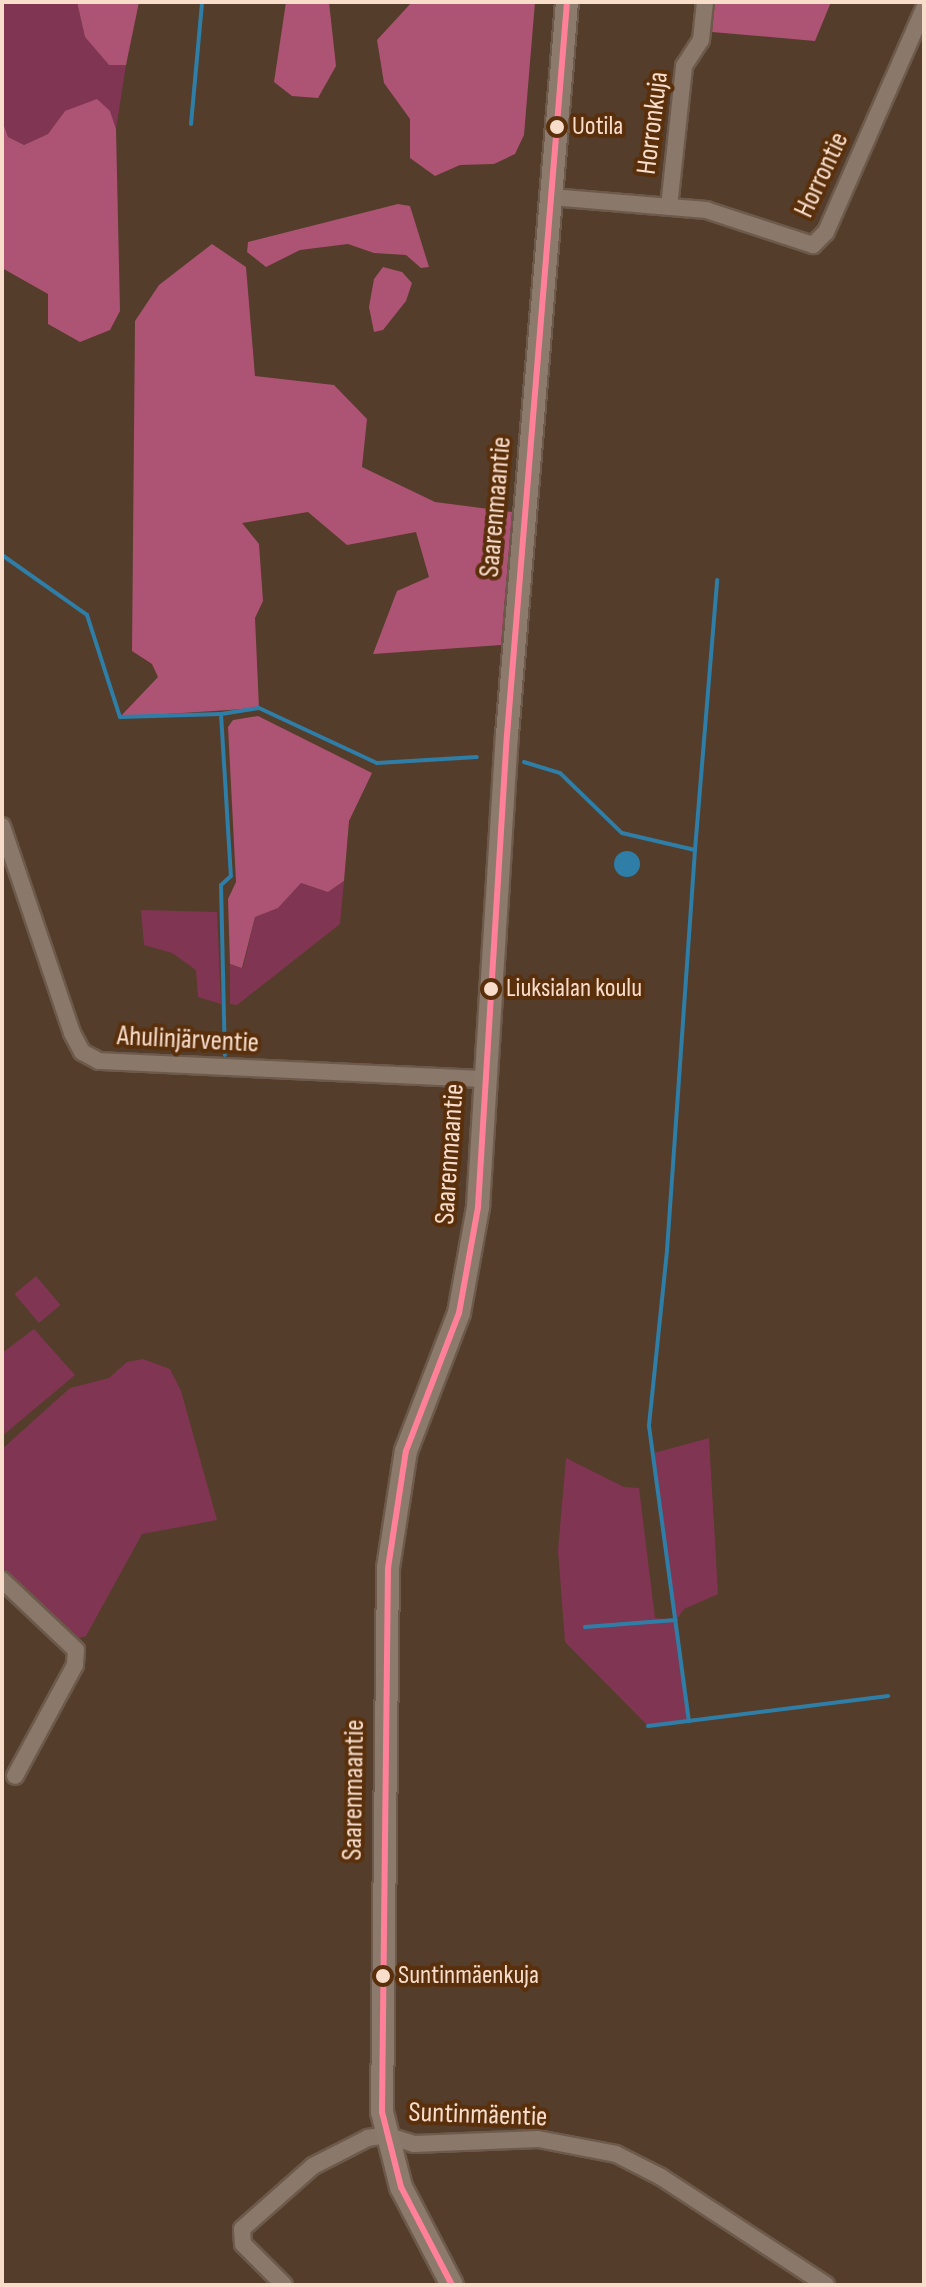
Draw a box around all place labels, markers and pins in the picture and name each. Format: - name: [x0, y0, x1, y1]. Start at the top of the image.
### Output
- place label: Uotila: [572, 111, 623, 143]
- marker: Uotila: [549, 119, 565, 135]
- place label: Liuksialan koulu: [506, 973, 642, 1005]
- marker: Liuksialan koulu: [483, 981, 499, 997]
- place label: Suntinmäenkuja: [398, 1960, 539, 1992]
- marker: Suntinmäenkuja: [375, 1968, 391, 1984]

